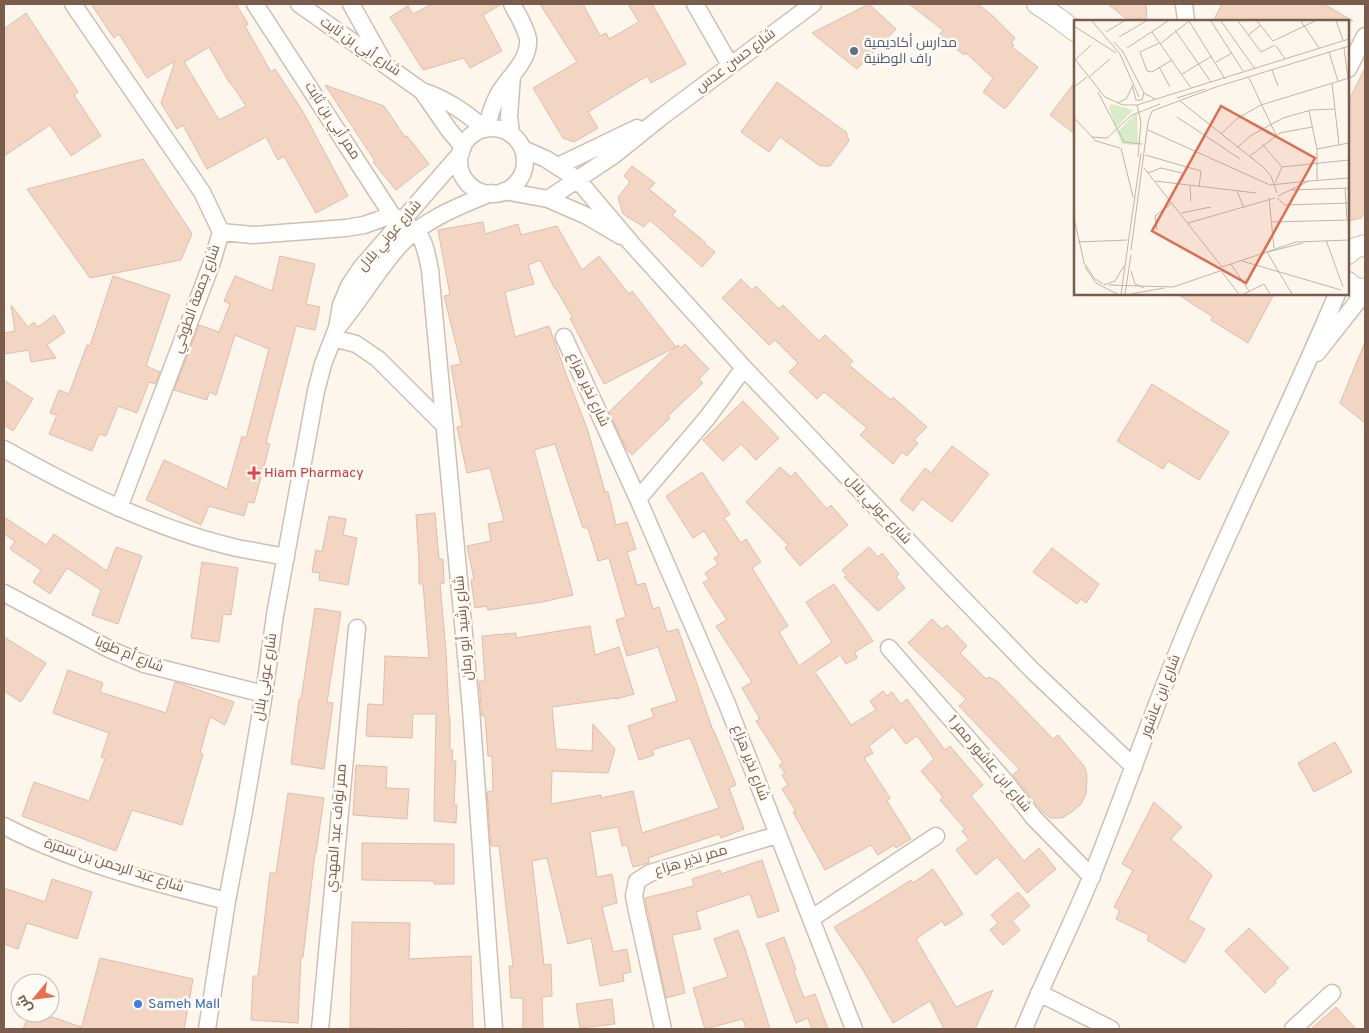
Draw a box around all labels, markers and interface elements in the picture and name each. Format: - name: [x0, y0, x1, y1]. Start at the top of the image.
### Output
- street label: شارع أبي بن ثابت: [315, 12, 405, 82]
- inset map: [1074, 20, 1349, 295]
- street label: شارع حسن عدس: [693, 25, 779, 97]
- place label: مدارس أكاديمية راف الوطنية: [864, 33, 957, 68]
- marker: مدارس أكاديمية راف الوطنية: [848, 45, 860, 57]
- street label: ممر أبي بن ثابت: [299, 78, 365, 164]
- street label: شارع عوني بلال: [355, 197, 427, 276]
- street label: شارع جمعة الطوخي: [169, 242, 226, 356]
- street label: شارع نذير هزاع: [563, 350, 613, 430]
- place label: Hiam Pharmacy: [264, 465, 364, 482]
- marker: Hiam Pharmacy: [248, 467, 260, 479]
- street label: شارع عوني بلال: [840, 472, 914, 550]
- street label: شارع رشيد أبو رمان: [449, 575, 477, 682]
- street label: شارع أم طوبا: [92, 632, 167, 676]
- street label: شارع عوني بلال: [251, 632, 283, 722]
- street label: شارع ابن عاشور: [1137, 652, 1184, 740]
- street label: شارع ابن عاشور ممر 1: [944, 712, 1034, 816]
- street label: شارع نذير هزاع: [728, 723, 772, 803]
- street label: ممر نواف عبد المهدي: [323, 763, 353, 893]
- street label: شارع عبد الرحمن بن سمرة: [42, 835, 186, 897]
- street label: ممر نذير هزاع: [653, 842, 729, 880]
- north arrow: [10, 973, 60, 1023]
- text: ش: [12, 992, 37, 1016]
- place label: Sameh Mall: [148, 996, 220, 1013]
- marker: Sameh Mall: [132, 998, 144, 1010]

